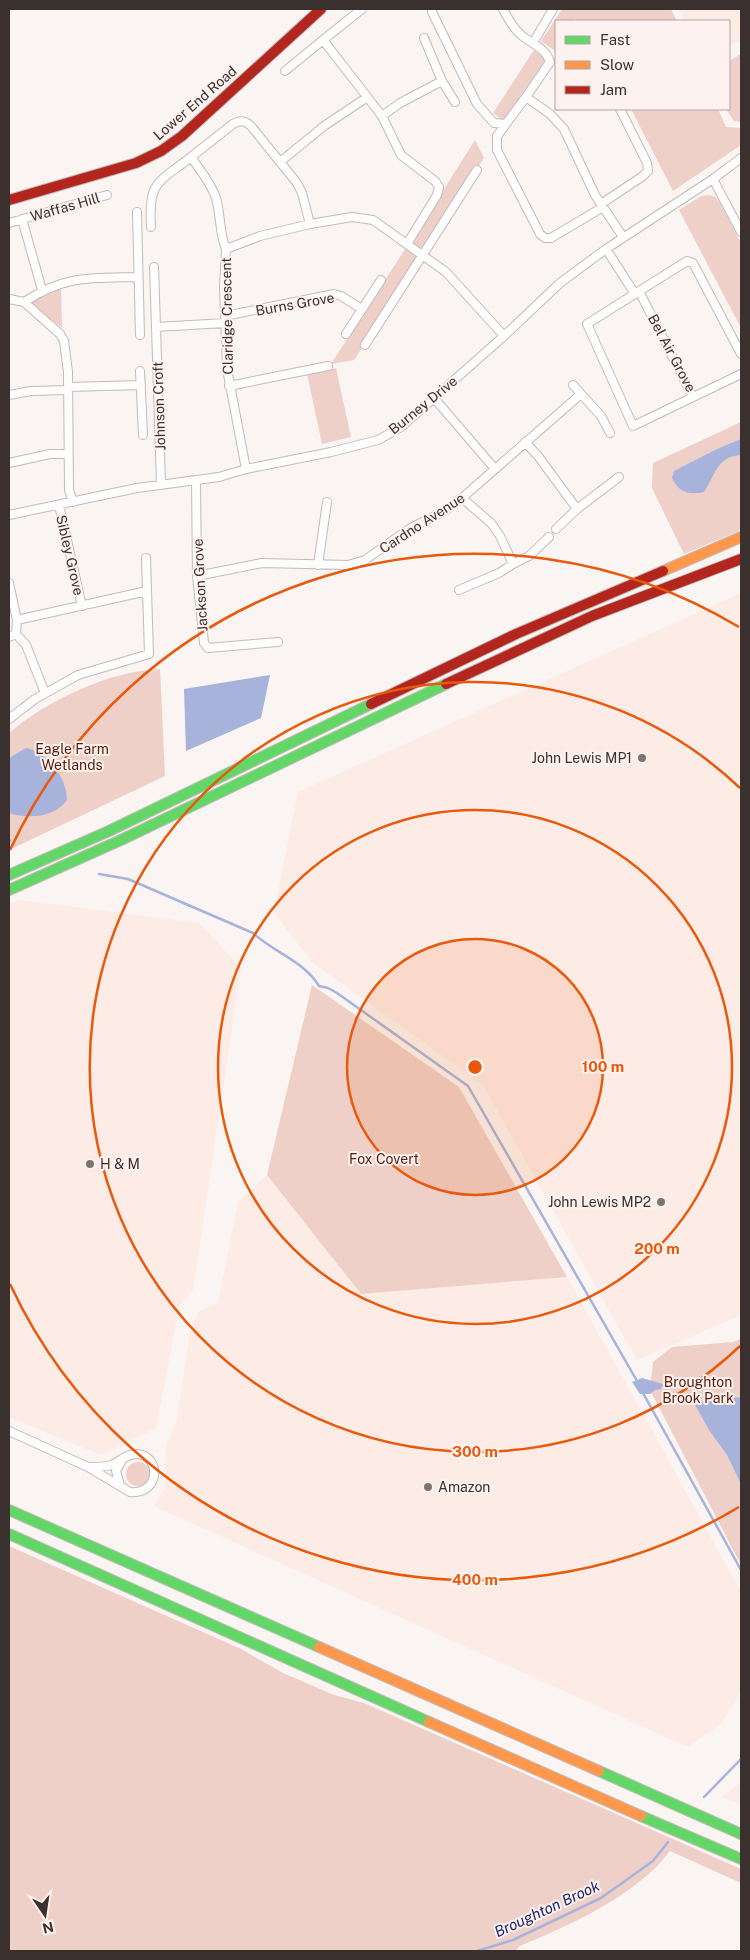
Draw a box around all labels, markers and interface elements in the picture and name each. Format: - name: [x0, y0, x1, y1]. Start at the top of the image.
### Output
- legend: [555, 20, 730, 110]
- text: Fast: [600, 31, 630, 48]
- text: Slow: [600, 56, 635, 73]
- street label: Lower End Road: [150, 63, 240, 143]
- text: Jam: [600, 81, 627, 98]
- street label: Waffas Hill: [28, 189, 102, 225]
- street label: Claridge Crescent: [218, 257, 236, 375]
- street label: Burns Grove: [254, 289, 336, 319]
- street label: Bel Air Grove: [645, 311, 699, 395]
- street label: Johnson Croft: [149, 361, 169, 451]
- street label: Burney Drive: [386, 373, 460, 437]
- street label: Cardno Avenue: [376, 489, 468, 557]
- street label: Sibley Grove: [53, 513, 87, 597]
- street label: Jackson Grove: [190, 538, 210, 632]
- park label: Eagle Farm Wetlands: [35, 741, 109, 773]
- place label: John Lewis MP1: [532, 750, 632, 766]
- marker: John Lewis MP1: [636, 752, 648, 764]
- centre of rings: [466, 1058, 484, 1076]
- text: 100 m: [582, 1058, 624, 1075]
- park label: Fox Covert: [349, 1151, 419, 1167]
- place label: H & M: [100, 1156, 140, 1172]
- marker: H & M: [84, 1158, 96, 1170]
- place label: John Lewis MP2: [548, 1194, 651, 1210]
- marker: John Lewis MP2: [655, 1196, 667, 1208]
- text: 200 m: [634, 1240, 680, 1257]
- park label: Broughton Brook Park: [662, 1374, 734, 1406]
- text: 300 m: [452, 1443, 498, 1460]
- place label: Amazon: [438, 1479, 490, 1495]
- marker: Amazon: [422, 1481, 434, 1493]
- text: 400 m: [452, 1571, 498, 1588]
- water label: Broughton Brook: [492, 1876, 603, 1940]
- north arrow: [20, 1890, 70, 1940]
- text: N: [41, 1919, 55, 1937]

